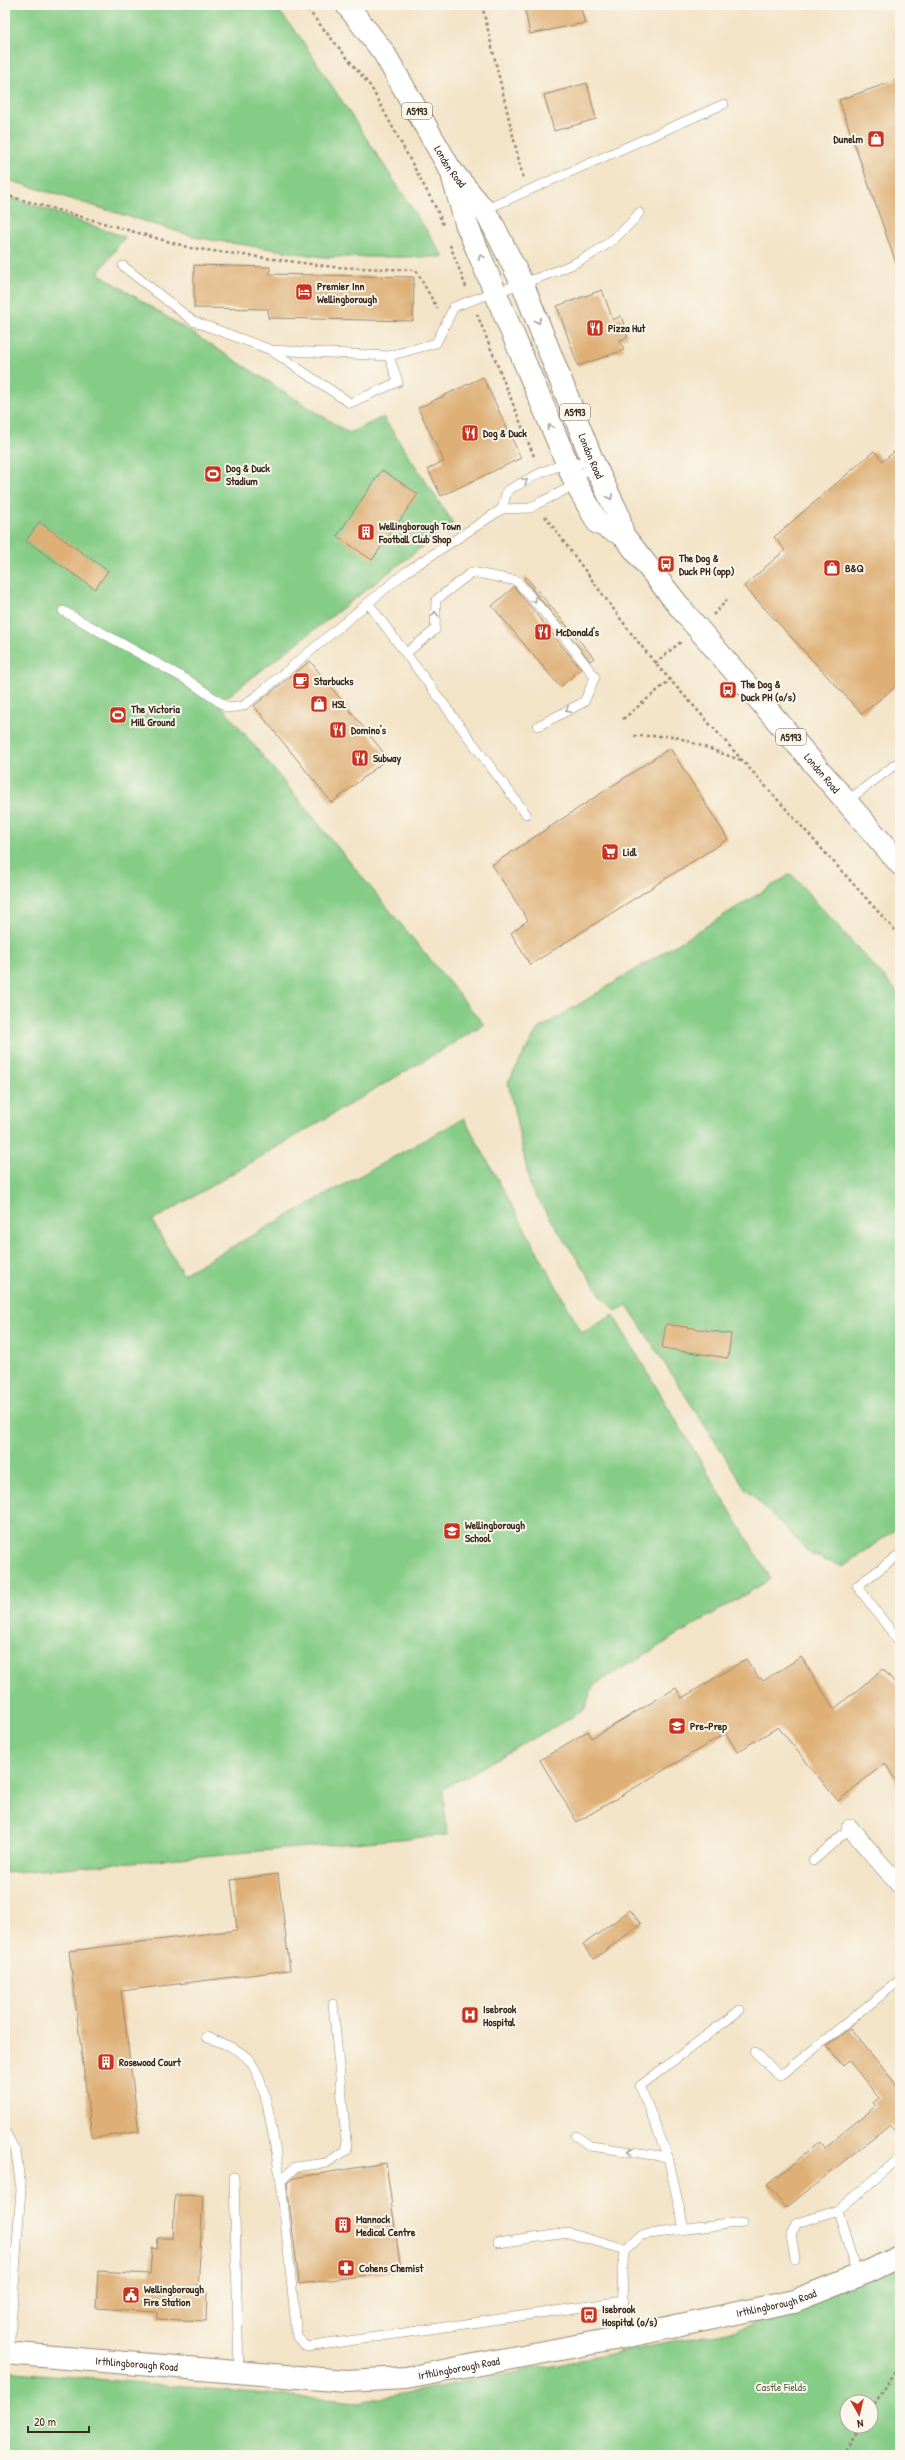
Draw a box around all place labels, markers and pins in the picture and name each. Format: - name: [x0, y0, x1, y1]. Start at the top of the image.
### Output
- shop icon: Dunelm: [866, 129, 886, 149]
- place label: Dunelm: [834, 132, 864, 146]
- place label: Premier Inn Wellingborough: [317, 279, 377, 307]
- hotel icon: Premier Inn Wellingborough: [294, 282, 314, 302]
- restaurant icon: Pizza Hut: [585, 318, 605, 338]
- place label: Pizza Hut: [608, 321, 647, 335]
- restaurant icon: Dog & Duck: [460, 423, 480, 443]
- place label: Dog & Duck: [483, 426, 527, 441]
- place label: Dog & Duck Stadium: [226, 461, 270, 488]
- sports icon: Dog & Duck Stadium: [203, 464, 223, 484]
- place label: Wellingborough Town Football Club Shop: [378, 519, 461, 547]
- building icon: Wellingborough Town Football Club Shop: [356, 522, 376, 542]
- place label: The Dog & Duck PH (opp): [678, 551, 734, 579]
- bus stop icon: The Dog & Duck PH (opp): [656, 554, 676, 574]
- shop icon: B&Q: [822, 558, 842, 578]
- place label: B&Q: [845, 561, 864, 575]
- restaurant icon: McDonald's: [533, 622, 553, 642]
- place label: McDonald's: [556, 625, 600, 639]
- cafe icon: Starbucks: [291, 671, 311, 691]
- place label: Starbucks: [314, 674, 354, 688]
- place label: The Dog & Duck PH (o/s): [740, 677, 796, 704]
- bus stop icon: The Dog & Duck PH (o/s): [718, 680, 738, 700]
- shop icon: HSL: [309, 694, 329, 714]
- place label: HSL: [332, 697, 347, 711]
- place label: The Victoria Mill Ground: [130, 702, 181, 729]
- sports icon: The Victoria Mill Ground: [108, 705, 128, 725]
- restaurant icon: Domino's: [328, 720, 348, 740]
- place label: Domino's: [351, 723, 387, 737]
- restaurant icon: Subway: [350, 748, 370, 768]
- place label: Subway: [373, 751, 401, 766]
- supermarket icon: Lidl: [600, 842, 620, 862]
- place label: Lidl: [623, 845, 638, 859]
- place label: Wellingborough School: [465, 1518, 525, 1545]
- school or university icon: Wellingborough School: [442, 1521, 462, 1541]
- school or university icon: Pre-Prep: [667, 1716, 687, 1736]
- place label: Pre-Prep: [690, 1719, 727, 1734]
- place label: Isebrook Hospital: [483, 2002, 517, 2030]
- hospital icon: Isebrook Hospital: [460, 2005, 480, 2025]
- building icon: Rosewood Court: [96, 2052, 116, 2072]
- place label: Rosewood Court: [119, 2055, 182, 2069]
- place label: Mannock Medical Centre: [356, 2212, 416, 2239]
- building icon: Mannock Medical Centre: [333, 2215, 353, 2235]
- pharmacy icon: Cohens Chemist: [336, 2258, 356, 2278]
- place label: Cohens Chemist: [359, 2261, 424, 2275]
- place label: Wellingborough Fire Station: [143, 2282, 204, 2309]
- public building icon: Wellingborough Fire Station: [121, 2285, 141, 2305]
- place label: Isebrook Hospital (o/s): [602, 2302, 658, 2330]
- bus stop icon: Isebrook Hospital (o/s): [579, 2305, 599, 2325]

